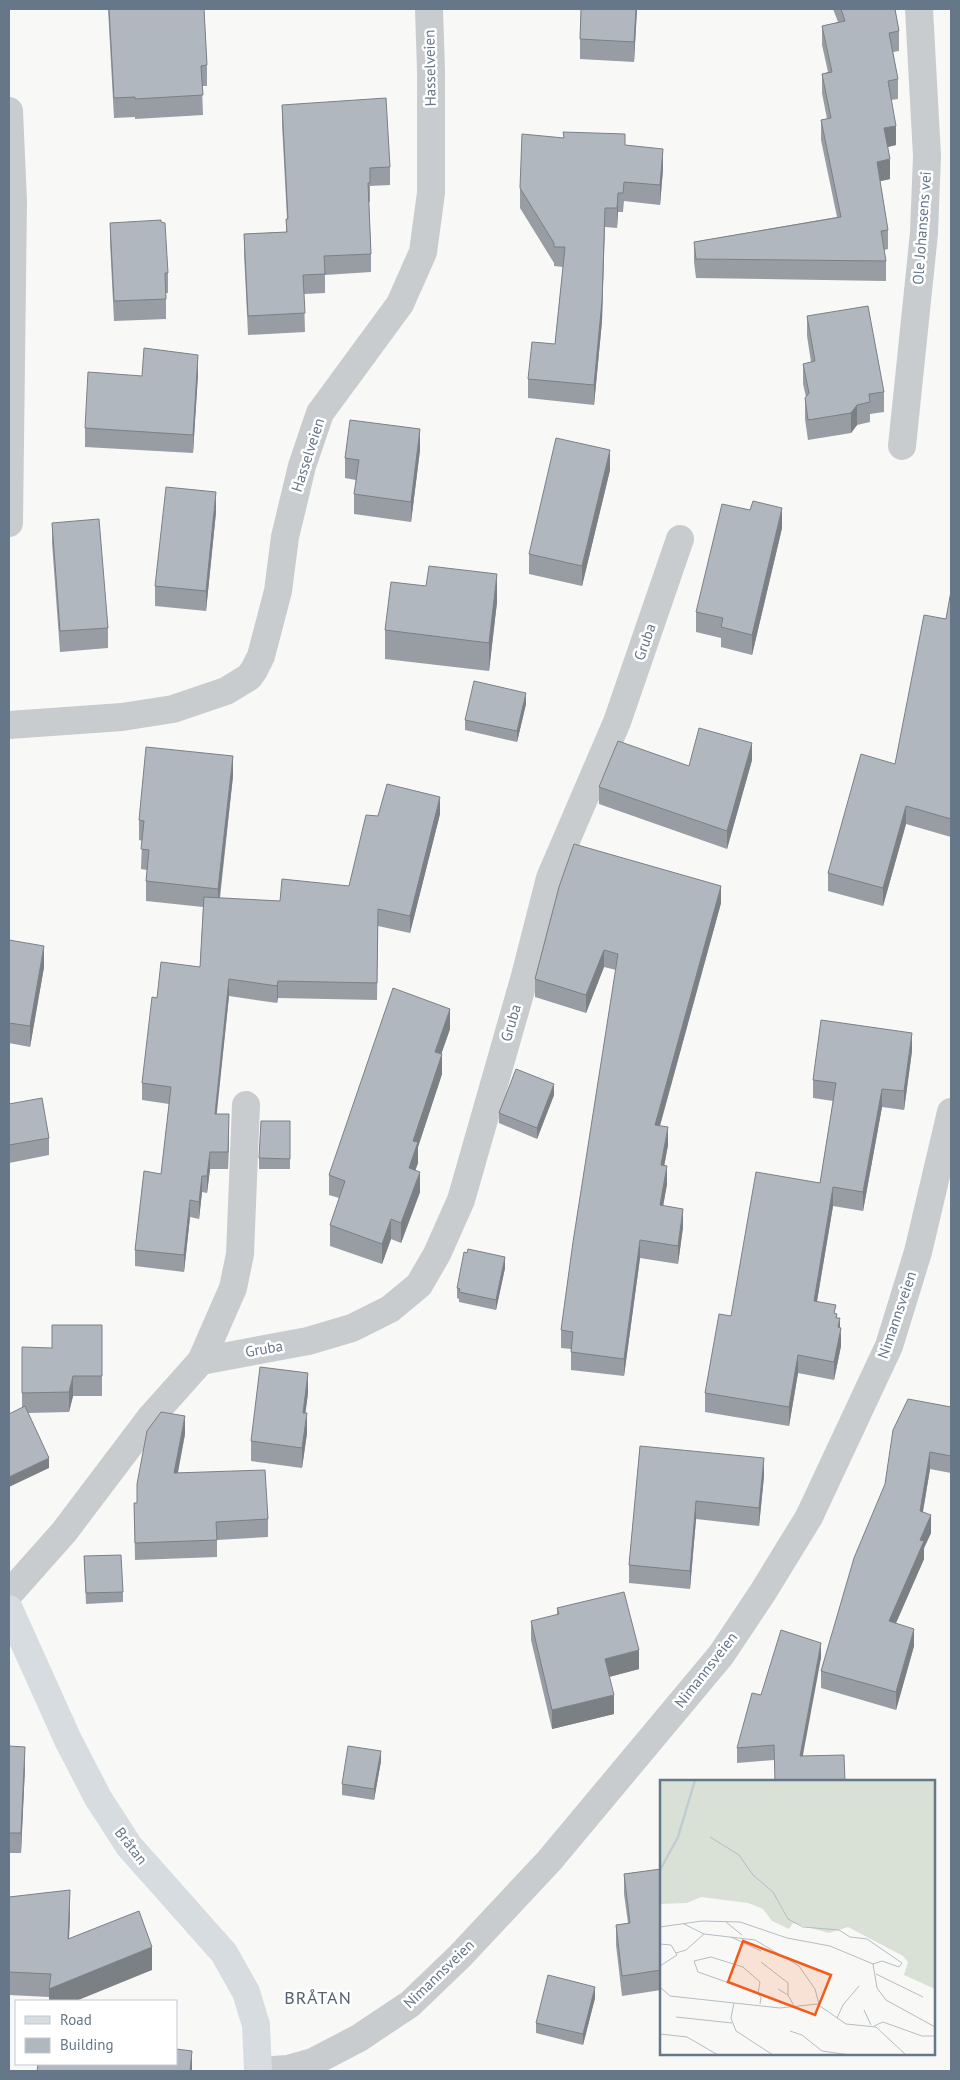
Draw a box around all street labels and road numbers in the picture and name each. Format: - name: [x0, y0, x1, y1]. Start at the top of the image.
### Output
- street label: Hasselveien: [419, 30, 440, 107]
- street label: Ole Johansens vei: [908, 171, 935, 285]
- street label: Hasselveien: [287, 415, 328, 494]
- street label: Gruba: [629, 621, 660, 663]
- street label: Gruba: [496, 1002, 525, 1044]
- street label: Nimannsveien: [873, 1269, 920, 1361]
- street label: Gruba: [244, 1336, 284, 1361]
- street label: Nimannsveien: [670, 1628, 741, 1711]
- street label: Bråtan: [111, 1823, 152, 1868]
- street label: Nimannsveien: [399, 1935, 478, 2012]

